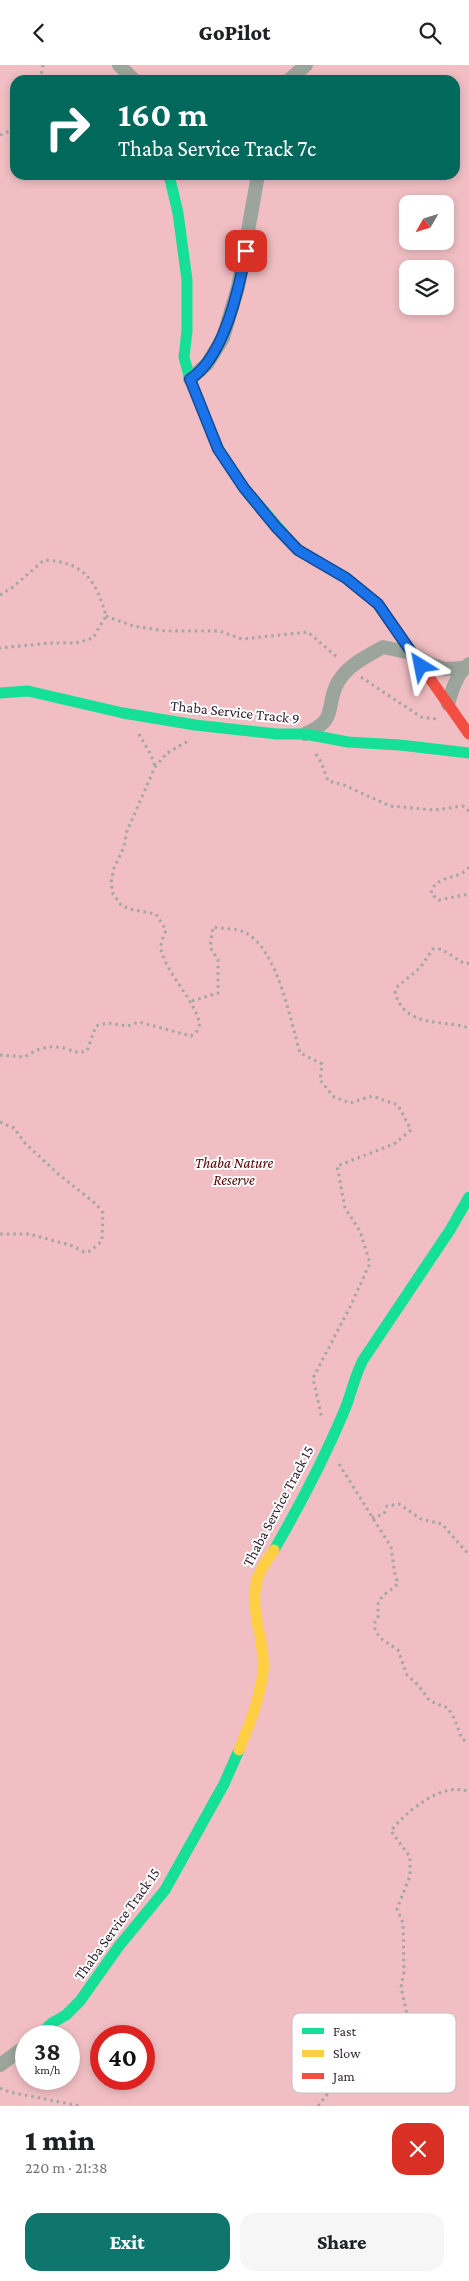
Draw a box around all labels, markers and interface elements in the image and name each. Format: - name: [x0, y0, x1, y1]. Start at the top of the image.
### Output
- icon: back: [25, 19, 53, 47]
- icon: search: [416, 19, 444, 47]
- text: GoPilot: [199, 20, 270, 45]
- icon: right: [35, 95, 100, 160]
- text: 160 m: [118, 95, 208, 134]
- text: Thaba Service Track 7c: [118, 136, 316, 161]
- north arrow: [399, 195, 454, 250]
- map controls: [399, 195, 454, 315]
- pin: [225, 230, 267, 272]
- icon: arrive: [232, 237, 260, 265]
- button: layers: [399, 260, 454, 315]
- position arrow: [394, 639, 446, 691]
- street label: Thaba Service Track 9: [170, 697, 300, 727]
- park label: Thaba Nature Reserve: [195, 1155, 274, 1188]
- street label: Thaba Service Track 15: [239, 1443, 317, 1569]
- street label: Thaba Service Track 15: [71, 1865, 163, 1983]
- legend: [292, 2013, 456, 2093]
- text: Fast: [333, 2023, 357, 2039]
- speed limit sign: 40: [90, 2025, 155, 2090]
- text: 38: [34, 2038, 61, 2065]
- text: Slow: [333, 2045, 361, 2061]
- text: km/h: [35, 2063, 60, 2077]
- text: Jam: [331, 2068, 355, 2084]
- text: 1 min: [25, 2123, 95, 2156]
- button: close: [392, 2123, 444, 2175]
- text: 220 m · 21:38: [25, 2159, 108, 2176]
- button: Exit: [25, 2213, 230, 2271]
- button: Share: [240, 2213, 444, 2271]

